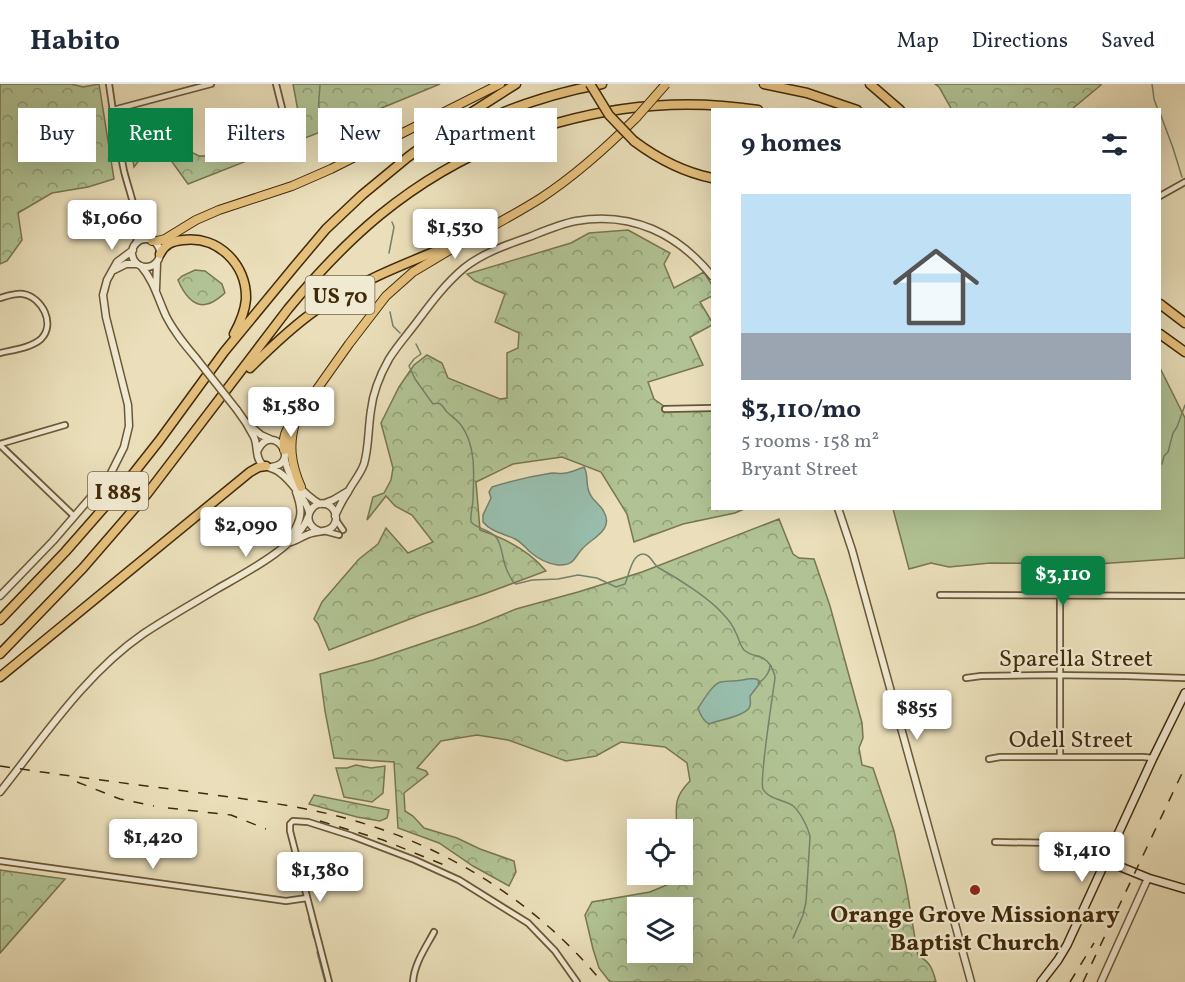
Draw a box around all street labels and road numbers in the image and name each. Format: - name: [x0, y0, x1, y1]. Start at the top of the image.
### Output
- road number: US 70: [306, 276, 374, 314]
- road number: I 885: [88, 472, 148, 510]
- street label: Sparella Street: [999, 643, 1153, 677]
- street label: Odell Street: [1009, 724, 1133, 758]

